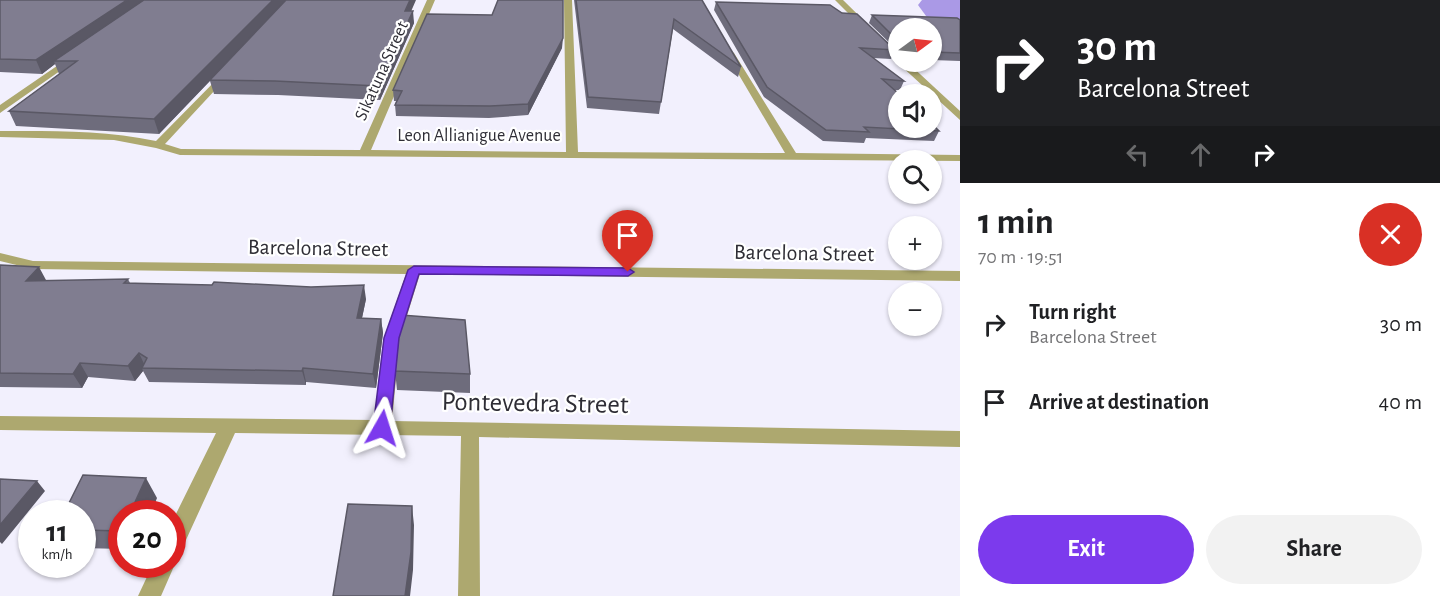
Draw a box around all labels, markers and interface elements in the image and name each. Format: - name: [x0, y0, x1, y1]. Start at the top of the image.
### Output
- street label: Sikatuna Street: [352, 18, 412, 123]
- north arrow: [888, 18, 942, 72]
- map controls: [888, 18, 942, 336]
- icon: right: [978, 24, 1056, 102]
- text: 30 m: [1077, 26, 1157, 68]
- text: Barcelona Street: [1077, 75, 1249, 102]
- button: sound: [888, 84, 942, 138]
- street label: Leon Allianigue Avenue: [397, 127, 561, 145]
- icon: left: [1121, 138, 1154, 171]
- icon: ahead: [1184, 138, 1217, 171]
- icon: right: [1247, 138, 1280, 171]
- button: search: [888, 150, 942, 204]
- button: close: [1359, 203, 1422, 266]
- text: 1 min: [978, 204, 1054, 240]
- pin: [602, 210, 653, 272]
- button: +: [888, 216, 942, 270]
- icon: arrive: [611, 219, 644, 252]
- street label: Barcelona Street: [248, 236, 388, 260]
- street label: Barcelona Street: [734, 241, 874, 265]
- text: 70 m · 19:51: [978, 247, 1063, 267]
- button: −: [888, 282, 942, 336]
- text: Turn right: [1029, 301, 1116, 323]
- icon: right: [978, 308, 1011, 341]
- text: 30 m: [1380, 313, 1422, 335]
- text: Barcelona Street: [1029, 327, 1157, 347]
- icon: arrive: [978, 386, 1011, 419]
- street label: Pontevedra Street: [441, 388, 629, 418]
- text: Arrive at destination: [1029, 391, 1209, 413]
- text: 40 m: [1379, 391, 1422, 413]
- position arrow: [350, 396, 414, 460]
- speed limit sign: 20: [108, 500, 186, 578]
- button: Exit: [978, 515, 1194, 584]
- button: Share: [1206, 515, 1422, 584]
- text: 11: [46, 517, 68, 547]
- text: km/h: [42, 547, 72, 562]

